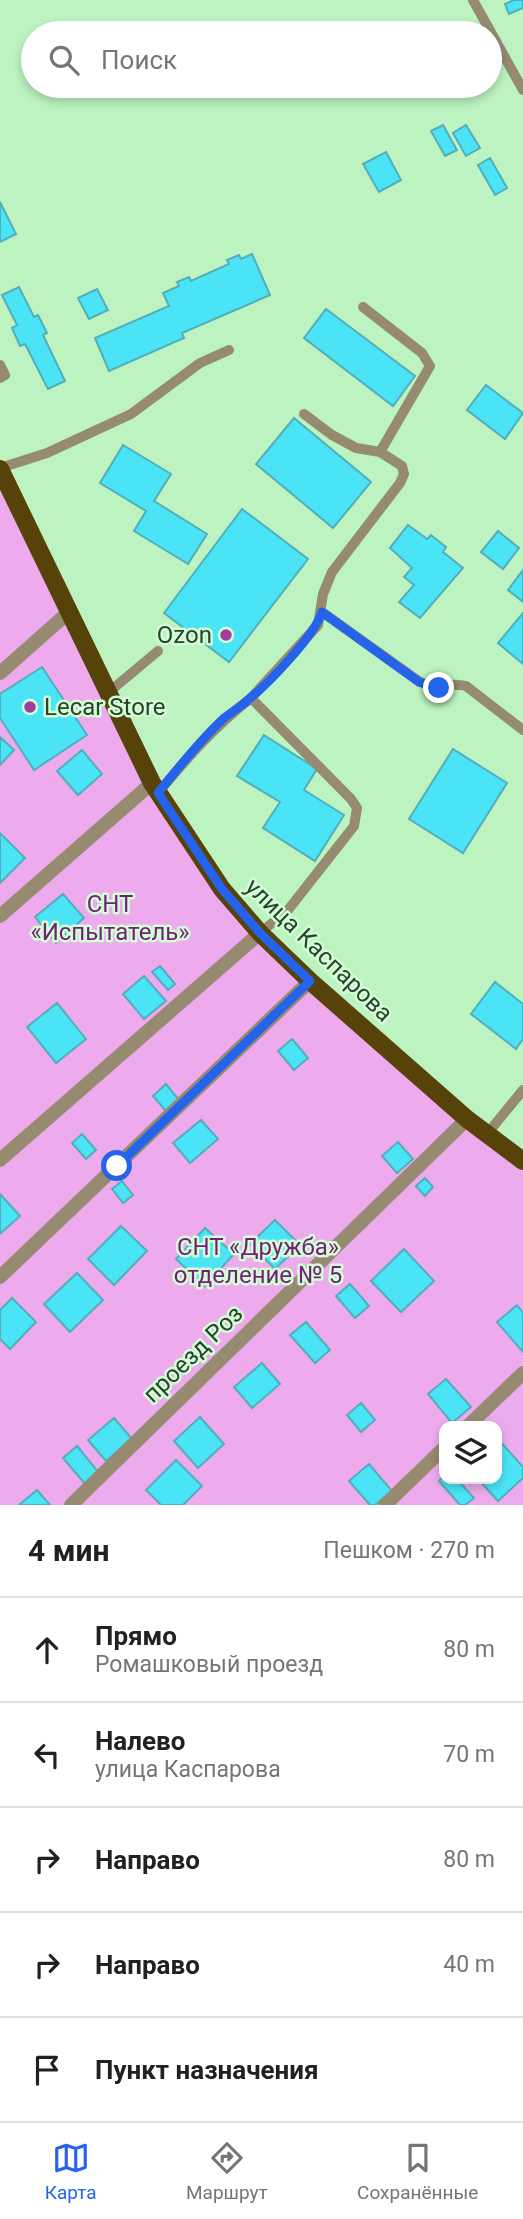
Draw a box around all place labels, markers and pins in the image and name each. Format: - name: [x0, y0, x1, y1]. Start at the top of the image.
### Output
- place label: Ozon: [157, 621, 212, 649]
- marker: Ozon: [218, 627, 234, 643]
- place label: Lecar Store: [44, 693, 166, 721]
- marker: Lecar Store: [22, 699, 38, 715]

